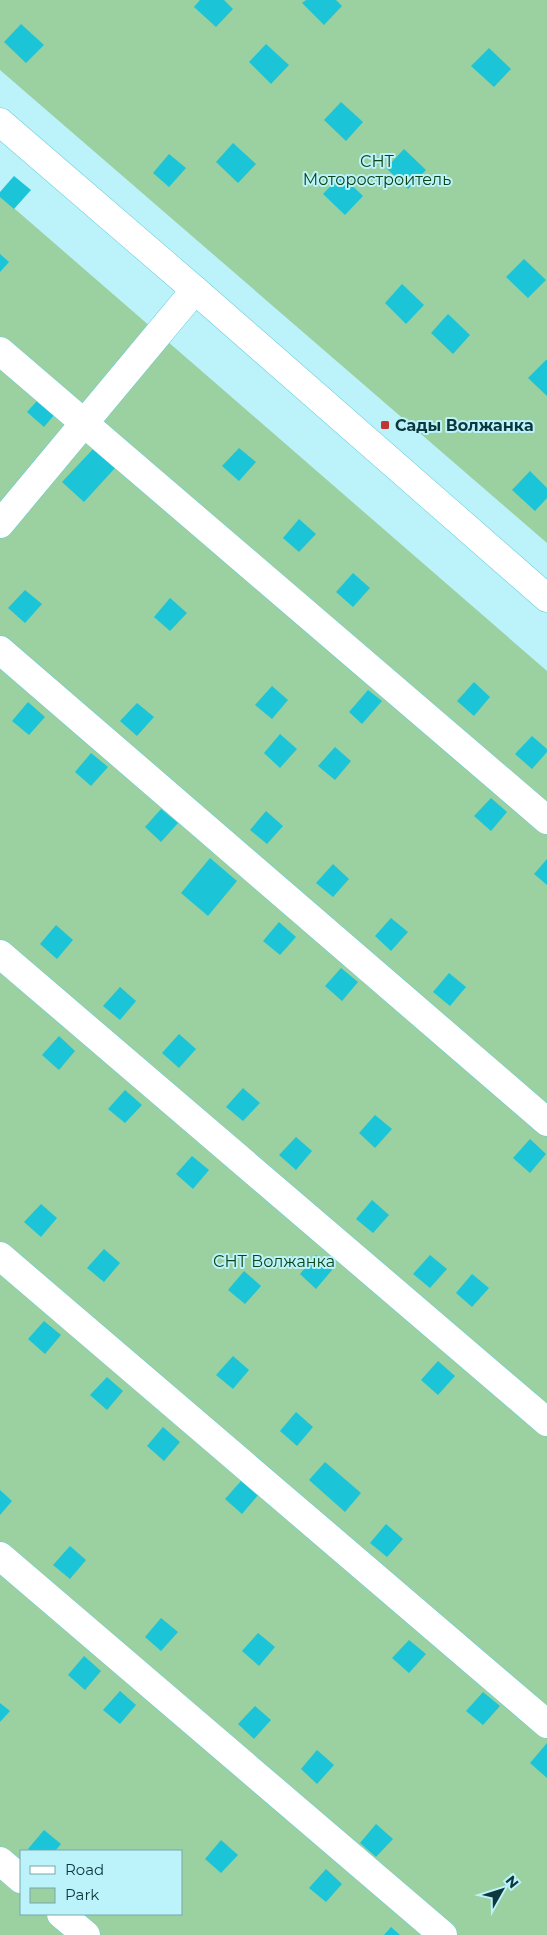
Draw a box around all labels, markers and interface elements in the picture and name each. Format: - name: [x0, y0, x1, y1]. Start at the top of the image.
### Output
- park label: СНТ Моторостроитель: [303, 152, 451, 189]
- place label: Сады Волжанка: [395, 416, 534, 435]
- marker: Сады Волжанка: [379, 419, 391, 431]
- park label: СНТ Волжанка: [213, 1252, 335, 1271]
- legend: [20, 1850, 182, 1915]
- text: Road: [65, 1860, 104, 1879]
- north arrow: [477, 1865, 527, 1915]
- text: N: [502, 1872, 523, 1892]
- text: Park: [65, 1885, 99, 1904]

